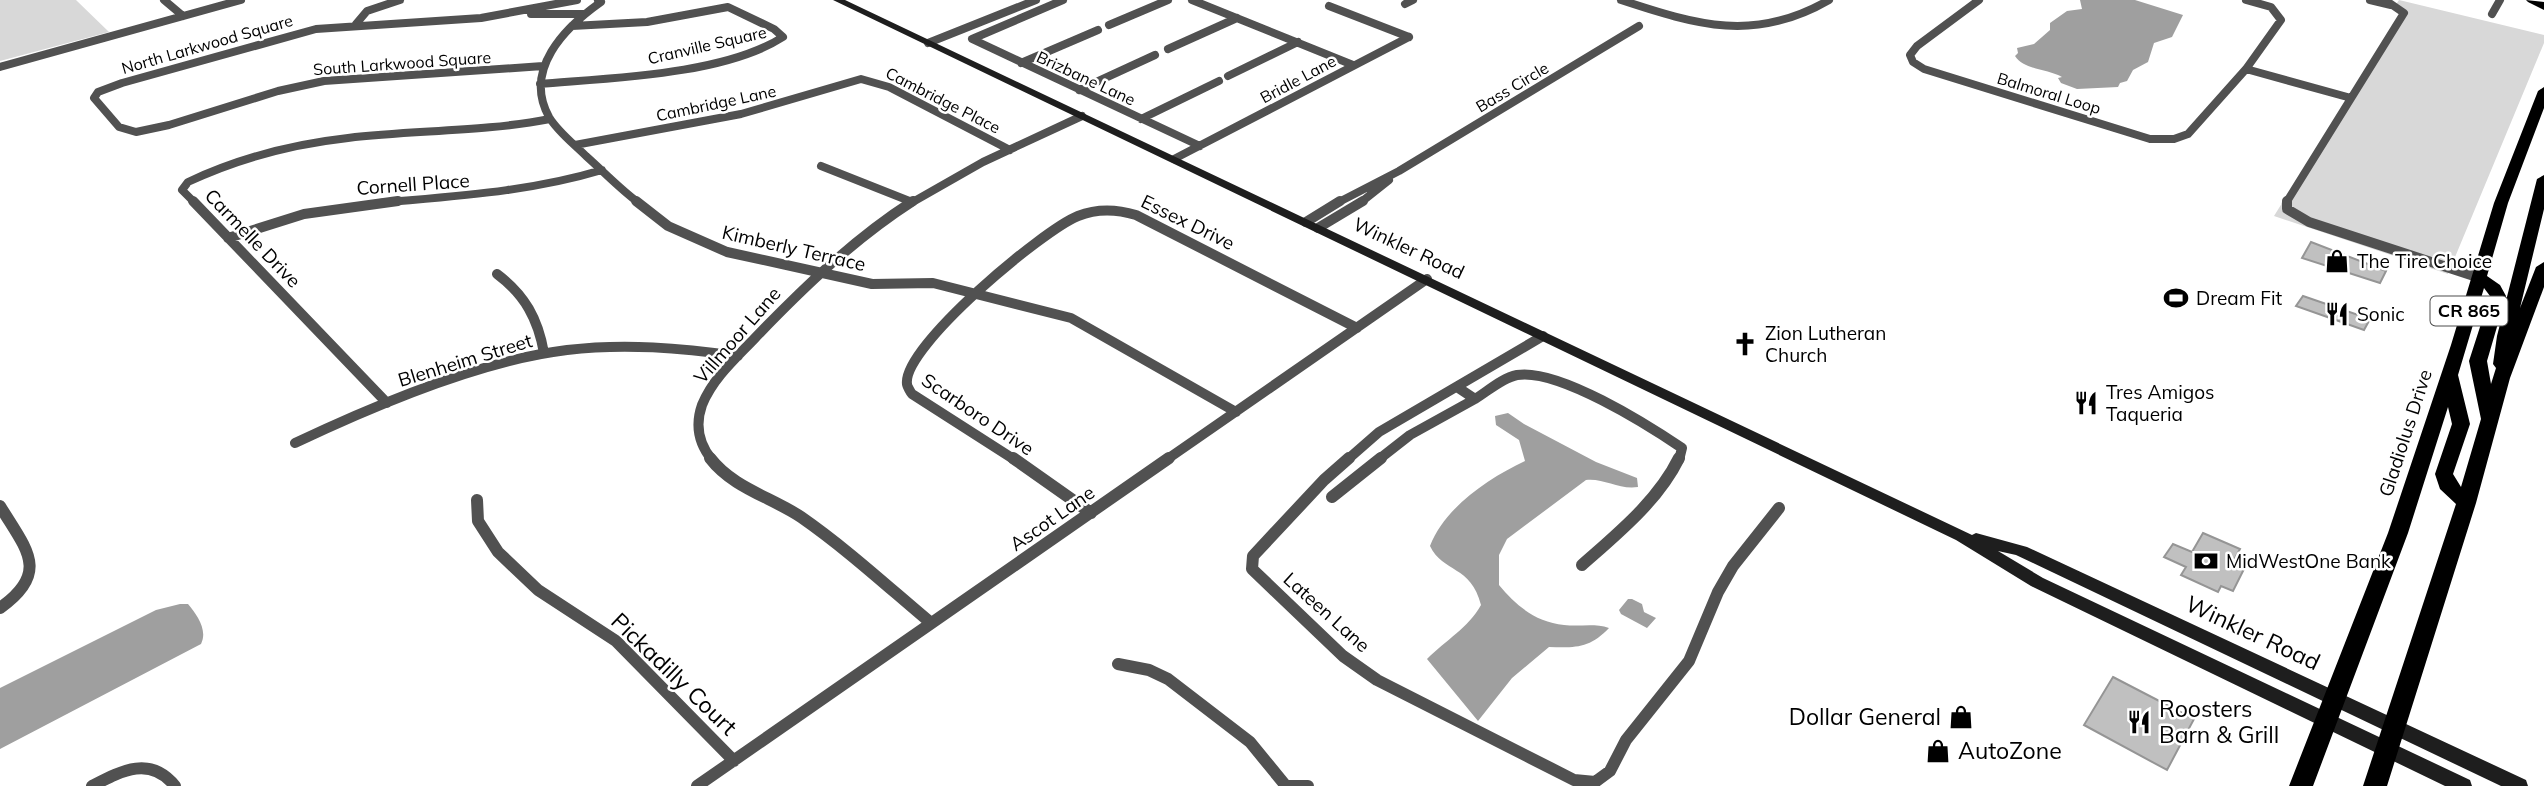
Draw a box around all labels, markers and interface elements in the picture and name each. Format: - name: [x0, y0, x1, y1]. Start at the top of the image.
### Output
- street label: North Larkwood Square: [119, 10, 295, 78]
- street label: Cranville Square: [646, 22, 768, 68]
- street label: Brizbane Lane: [1033, 46, 1139, 110]
- street label: South Larkwood Square: [312, 47, 492, 79]
- street label: Bridle Lane: [1257, 51, 1339, 107]
- street label: Bass Circle: [1472, 57, 1552, 117]
- street label: Cambridge Place: [882, 62, 1004, 138]
- street label: Balmoral Loop: [1995, 68, 2103, 118]
- street label: Cambridge Lane: [654, 81, 778, 125]
- street label: Cornell Place: [356, 168, 470, 200]
- street label: Carmelle Drive: [200, 184, 306, 292]
- street label: Essex Drive: [1137, 189, 1239, 255]
- street label: Winkler Road: [1350, 212, 1468, 284]
- street label: Kimberly Terrace: [720, 220, 868, 276]
- shop icon: The Tire Choice: [2323, 247, 2351, 275]
- place label: The Tire Choice: [2357, 249, 2492, 273]
- street label: Villmoor Lane: [688, 282, 786, 388]
- sports icon: Dream Fit: [2162, 284, 2190, 312]
- place label: Dream Fit: [2196, 286, 2283, 310]
- road number: CR 865: [2430, 296, 2508, 326]
- restaurant icon: Sonic: [2323, 300, 2351, 328]
- place label: Sonic: [2357, 302, 2405, 326]
- place label: Zion Lutheran Church: [1765, 321, 1886, 367]
- street label: Blenheim Street: [395, 328, 535, 392]
- church icon: Zion Lutheran Church: [1731, 330, 1759, 358]
- street label: Gladiolus Drive: [2373, 366, 2437, 500]
- street label: Scarboro Drive: [917, 368, 1039, 460]
- place label: Tres Amigos Taqueria: [2106, 380, 2214, 426]
- restaurant icon: Tres Amigos Taqueria: [2072, 389, 2100, 417]
- street label: Ascot Lane: [1005, 480, 1099, 556]
- bank icon: MidWestOne Bank: [2192, 547, 2220, 575]
- place label: MidWestOne Bank: [2226, 549, 2391, 573]
- street label: Lateen Lane: [1279, 567, 1375, 657]
- street label: Winkler Road: [2181, 589, 2325, 676]
- street label: Pickadilly Court: [605, 606, 743, 741]
- place label: Roosters Barn & Grill: [2159, 694, 2279, 749]
- place label: Dollar General: [1789, 702, 1941, 731]
- shop icon: Dollar General: [1947, 703, 1975, 731]
- restaurant icon: Roosters Barn & Grill: [2125, 708, 2153, 736]
- place label: AutoZone: [1958, 736, 2062, 765]
- shop icon: AutoZone: [1924, 737, 1952, 765]

